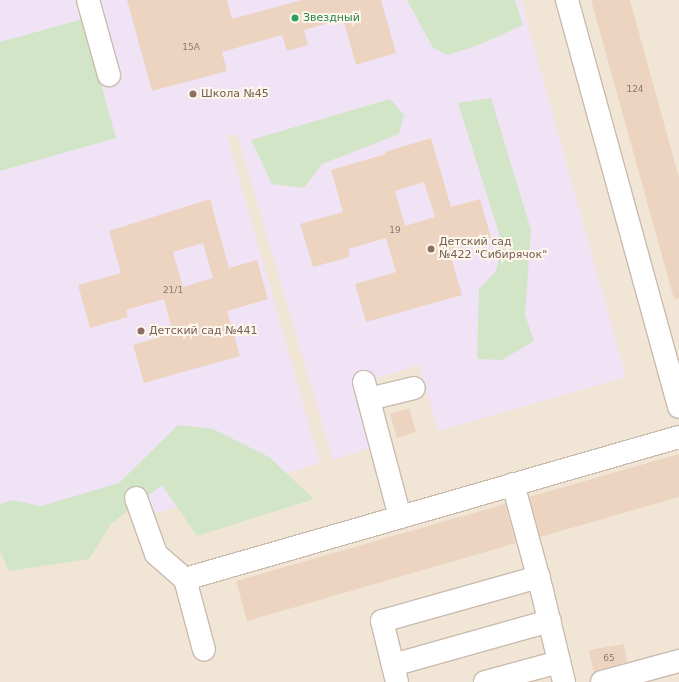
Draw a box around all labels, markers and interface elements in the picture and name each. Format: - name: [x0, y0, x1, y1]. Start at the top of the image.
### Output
- place label: Звездный: [303, 11, 360, 25]
- marker: Звездный: [290, 13, 300, 23]
- house number: 15А: [182, 42, 200, 52]
- house number: 124: [626, 84, 644, 94]
- place label: Школа №45: [201, 87, 269, 101]
- marker: Школа №45: [188, 89, 198, 99]
- house number: 19: [389, 225, 401, 235]
- place label: Детский сад №422 "Сибирячок": [439, 236, 547, 262]
- marker: Детский сад №422 "Сибирячок": [426, 244, 436, 254]
- house number: 21/1: [163, 285, 183, 295]
- place label: Детский сад №441: [149, 324, 258, 338]
- marker: Детский сад №441: [136, 326, 146, 336]
- house number: 65: [603, 653, 615, 663]

